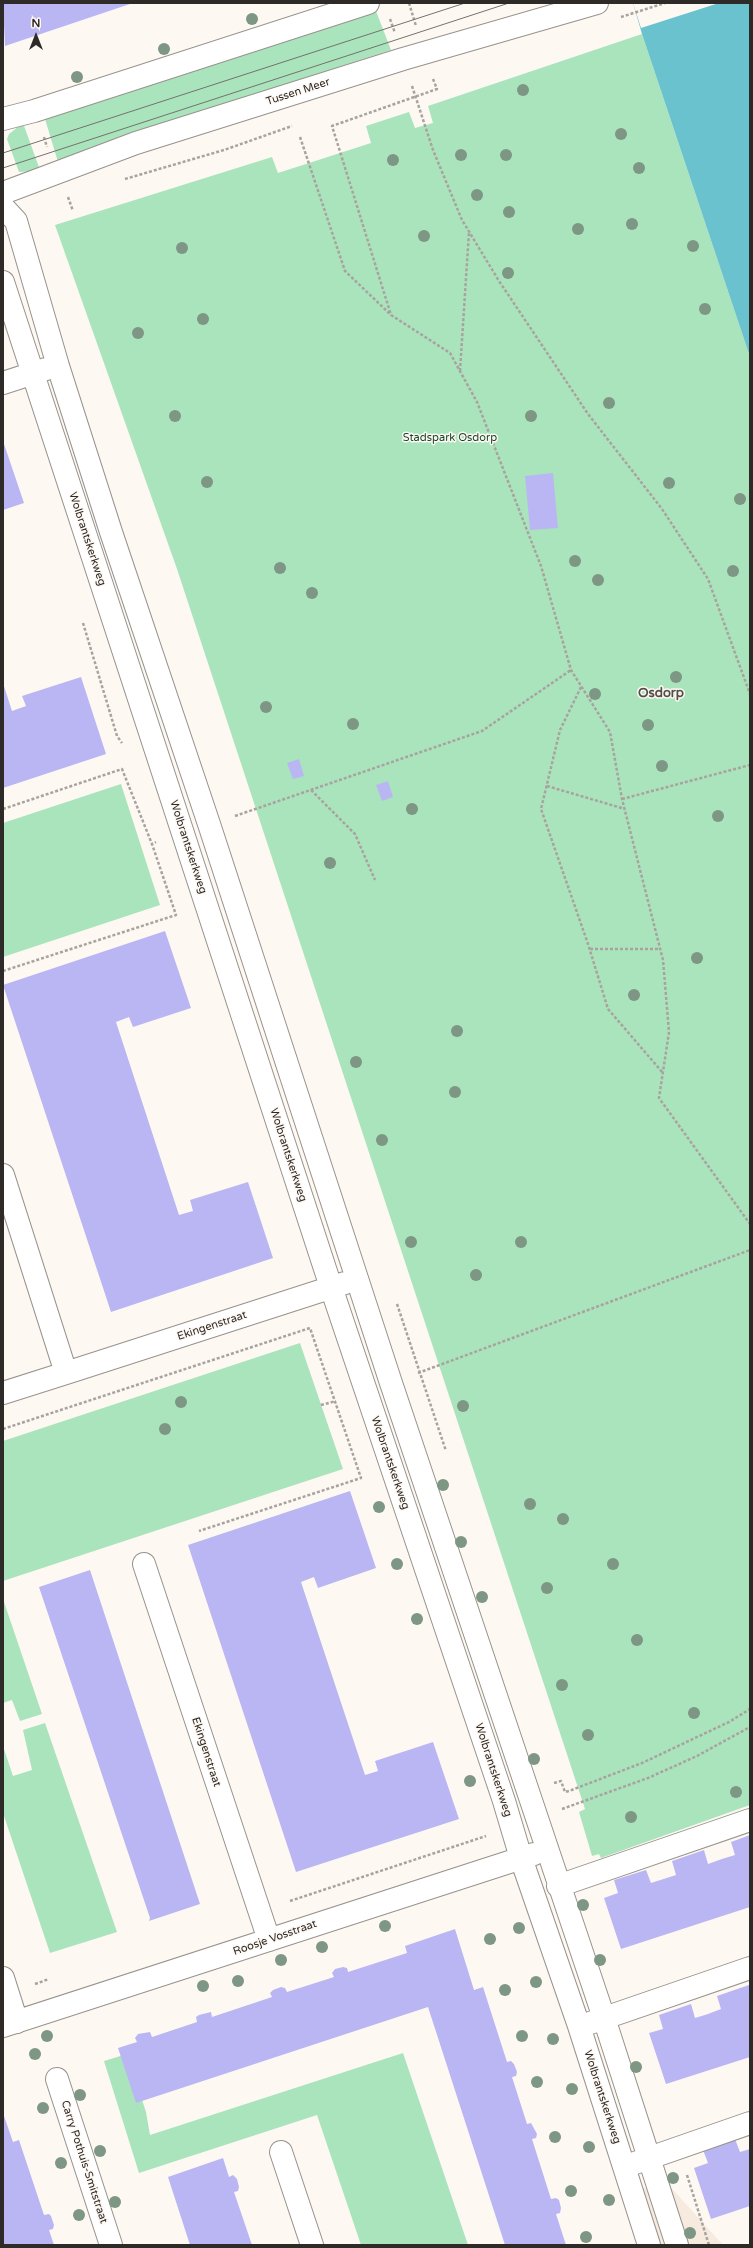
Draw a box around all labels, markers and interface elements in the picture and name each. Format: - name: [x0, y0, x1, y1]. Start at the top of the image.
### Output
- north arrow: [16, 16, 56, 56]
- text: N: [32, 17, 40, 30]
- street label: Tussen Meer: [264, 75, 332, 109]
- park label: Stadspark Osdorp: [403, 431, 497, 445]
- street label: Wolbrantskerkweg: [66, 491, 108, 587]
- district label: Osdorp: [638, 686, 684, 702]
- street label: Wolbrantskerkweg: [167, 799, 209, 895]
- street label: Wolbrantskerkweg: [267, 1107, 309, 1203]
- street label: Ekingenstraat: [176, 1309, 248, 1343]
- street label: Wolbrantskerkweg: [368, 1415, 412, 1511]
- street label: Ekingenstraat: [189, 1716, 223, 1788]
- street label: Wolbrantskerkweg: [472, 1722, 514, 1818]
- street label: Roosje Vosstraat: [232, 1918, 318, 1958]
- street label: Wolbrantskerkweg: [581, 2049, 623, 2145]
- street label: Carry Pothuis-Smitstraat: [58, 2099, 110, 2225]

